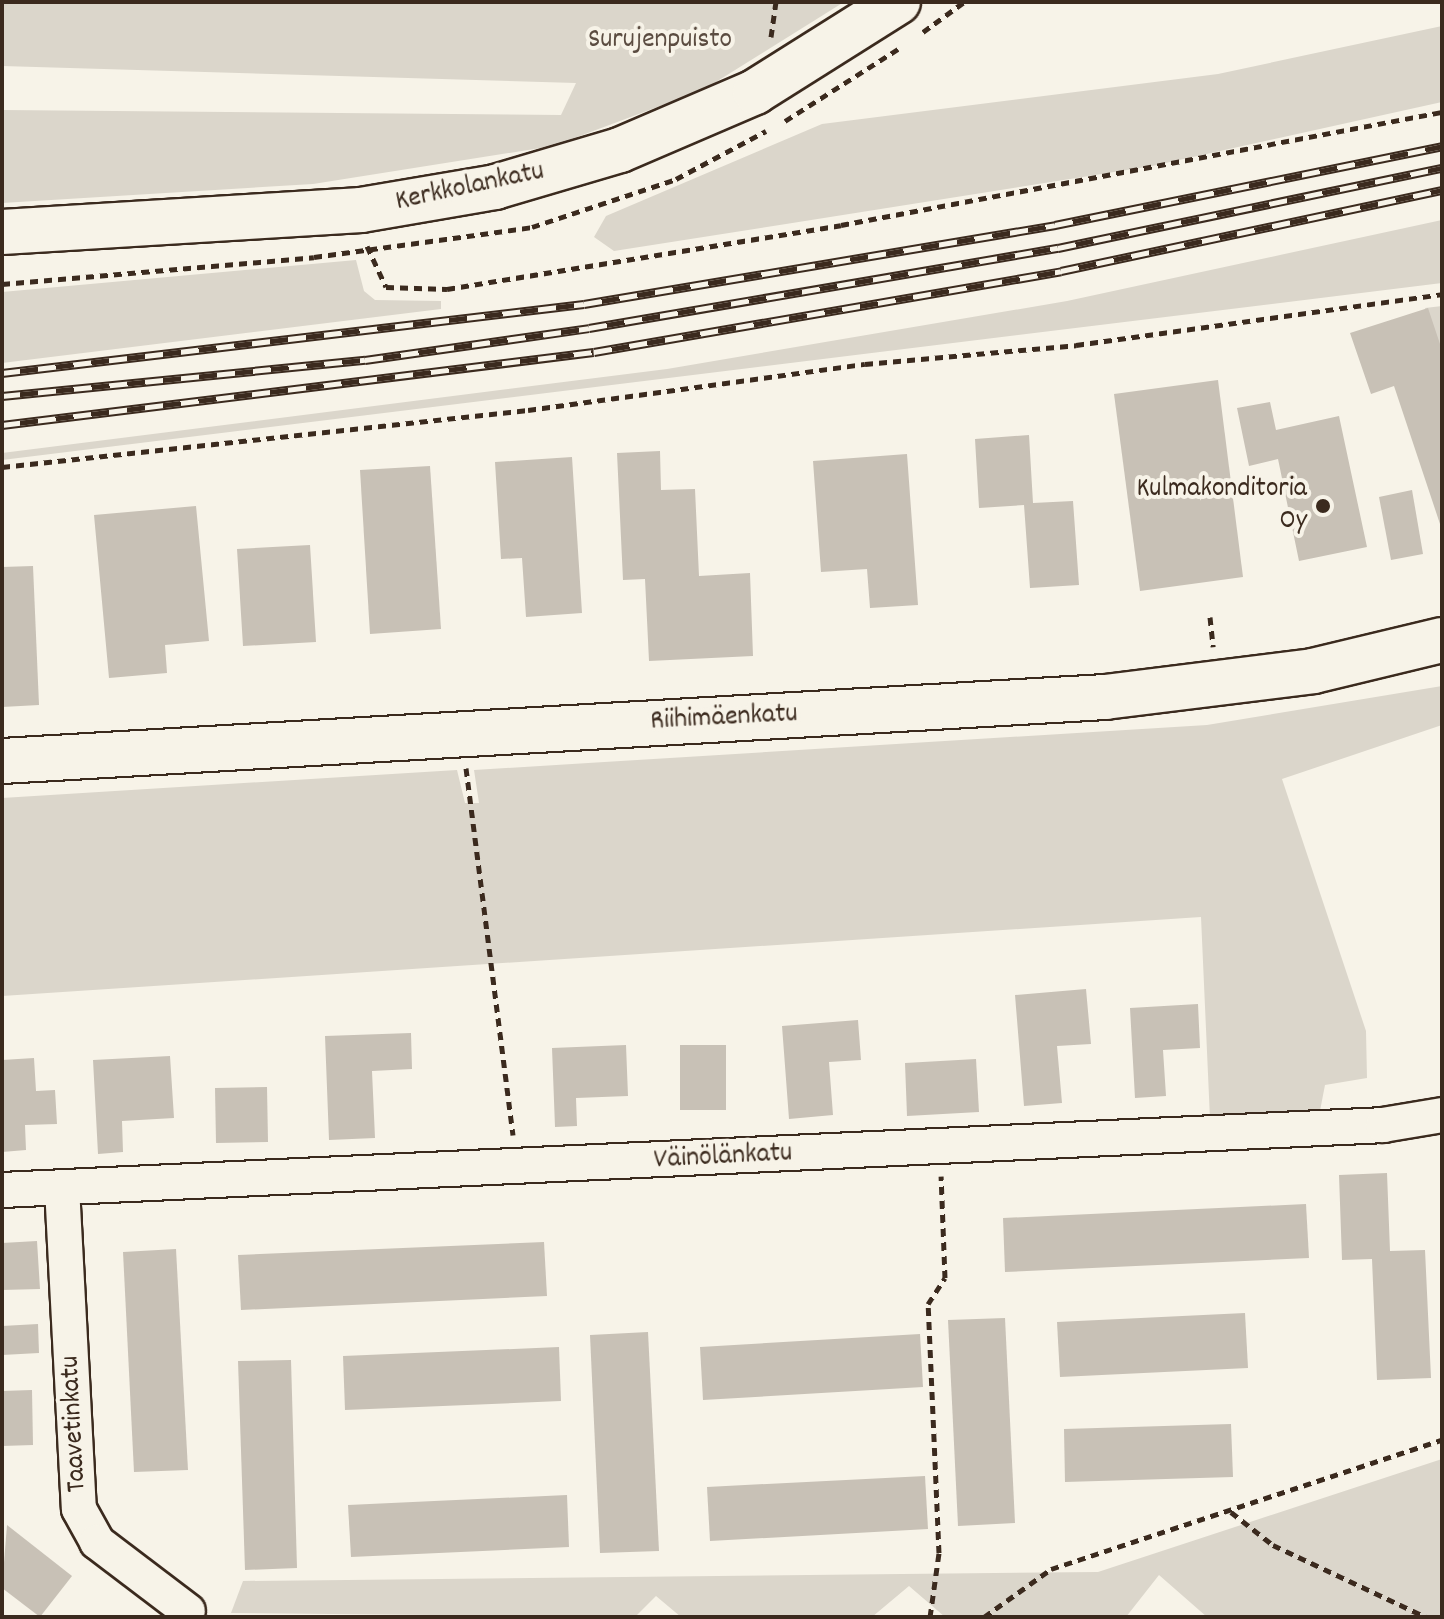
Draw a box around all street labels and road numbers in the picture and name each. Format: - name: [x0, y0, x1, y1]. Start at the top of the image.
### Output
- street label: Kerkkolankatu: [393, 156, 547, 220]
- street label: Riihimäenkatu: [650, 698, 798, 740]
- street label: Väinölänkatu: [653, 1138, 793, 1178]
- street label: Taavetinkatu: [55, 1355, 95, 1493]

